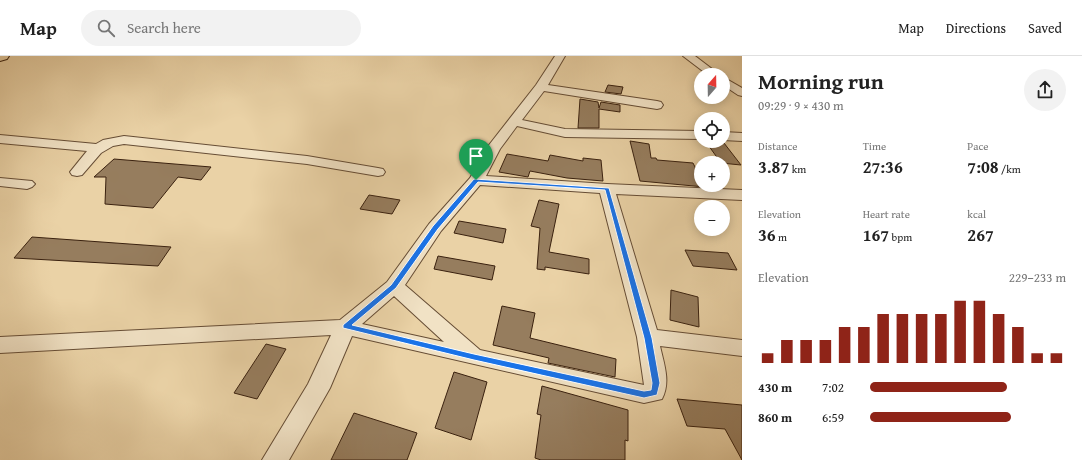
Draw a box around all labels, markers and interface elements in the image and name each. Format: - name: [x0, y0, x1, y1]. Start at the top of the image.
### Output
- search box: [81, 10, 361, 46]
- text: Map: [20, 14, 57, 42]
- icon: search: [95, 17, 117, 39]
- text: Search here: [127, 17, 201, 38]
- text: Map: [898, 18, 924, 38]
- text: Directions: [946, 18, 1006, 38]
- text: Saved: [1028, 18, 1062, 38]
- text: Morning run: [758, 65, 884, 97]
- north arrow: [694, 68, 730, 104]
- map controls: [694, 68, 730, 236]
- button: share: [1024, 69, 1066, 111]
- text: 09:29 · 9 × 430 m: [758, 96, 844, 115]
- button: locate: [694, 112, 730, 148]
- text: Distance: [758, 138, 797, 154]
- text: Time: [863, 138, 886, 154]
- text: Pace: [967, 138, 988, 154]
- pin: [459, 139, 493, 180]
- icon: arrive: [465, 145, 487, 167]
- text: 3.87: [758, 154, 789, 179]
- text: 27:36: [863, 154, 903, 179]
- text: 7:08: [967, 154, 999, 179]
- button: +: [694, 156, 730, 192]
- text: km: [789, 161, 806, 177]
- text: /km: [999, 161, 1021, 177]
- button: −: [694, 200, 730, 236]
- text: Elevation: [758, 206, 801, 222]
- text: Heart rate: [863, 206, 910, 222]
- text: kcal: [967, 206, 986, 222]
- text: 36: [758, 222, 776, 247]
- text: 167: [863, 222, 889, 247]
- text: 267: [967, 222, 994, 247]
- text: m: [776, 229, 787, 245]
- text: bpm: [889, 229, 912, 245]
- text: Elevation: [758, 268, 809, 287]
- text: 229–233 m: [1009, 268, 1066, 287]
- text: 430 m: [758, 378, 792, 397]
- text: 7:02: [822, 378, 844, 397]
- text: 860 m: [758, 408, 792, 427]
- text: 6:59: [822, 408, 844, 427]

